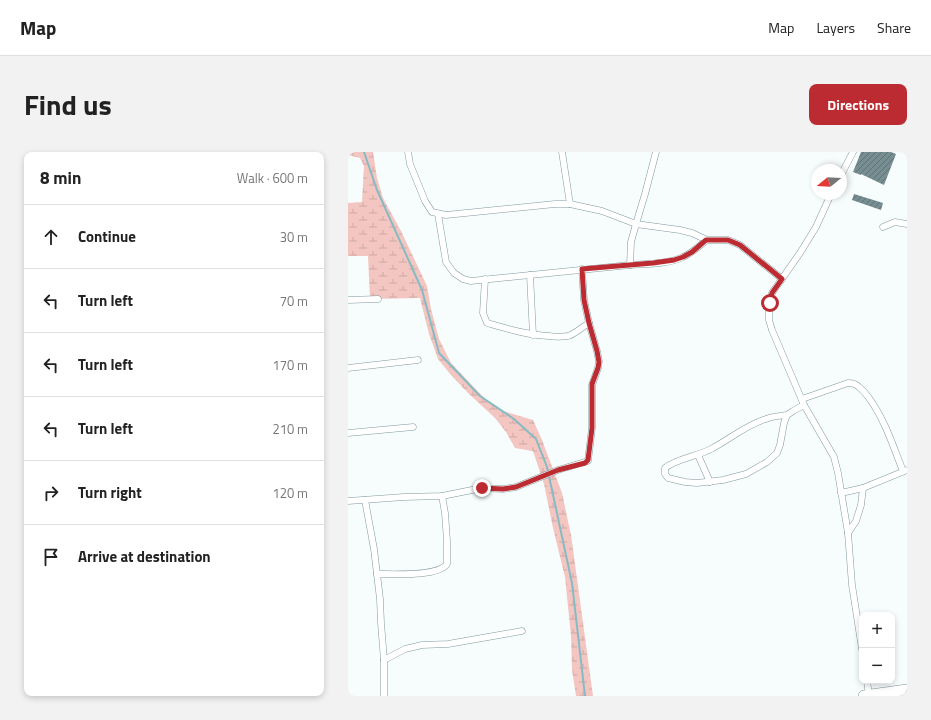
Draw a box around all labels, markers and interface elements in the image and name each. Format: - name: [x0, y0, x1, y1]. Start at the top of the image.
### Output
- text: Map: [20, 13, 56, 42]
- text: Map: [768, 17, 794, 38]
- text: Layers: [816, 17, 855, 38]
- text: Share: [877, 17, 911, 38]
- text: Find us: [24, 83, 112, 126]
- button: Directions: [809, 84, 907, 125]
- north arrow: [811, 164, 847, 200]
- text: 8 min: [40, 165, 81, 191]
- text: Walk · 600 m: [237, 168, 308, 188]
- text: Continue: [78, 225, 136, 248]
- icon: ahead: [40, 226, 62, 248]
- text: 30 m: [280, 227, 308, 247]
- text: Turn left: [78, 289, 133, 312]
- icon: left: [40, 290, 62, 312]
- text: 70 m: [280, 291, 308, 311]
- route start: [761, 294, 779, 312]
- text: Turn left: [78, 353, 133, 376]
- icon: left: [40, 354, 62, 376]
- text: 170 m: [272, 355, 308, 375]
- text: Turn left: [78, 417, 133, 440]
- icon: left: [40, 418, 62, 440]
- text: 210 m: [272, 419, 308, 439]
- route end: [473, 479, 491, 497]
- text: Turn right: [78, 481, 142, 504]
- icon: right: [40, 482, 62, 504]
- text: 120 m: [272, 483, 308, 503]
- text: Arrive at destination: [78, 545, 211, 568]
- icon: arrive: [40, 546, 62, 568]
- map controls: [859, 612, 895, 684]
- button: +: [859, 612, 895, 648]
- button: −: [859, 648, 895, 684]

